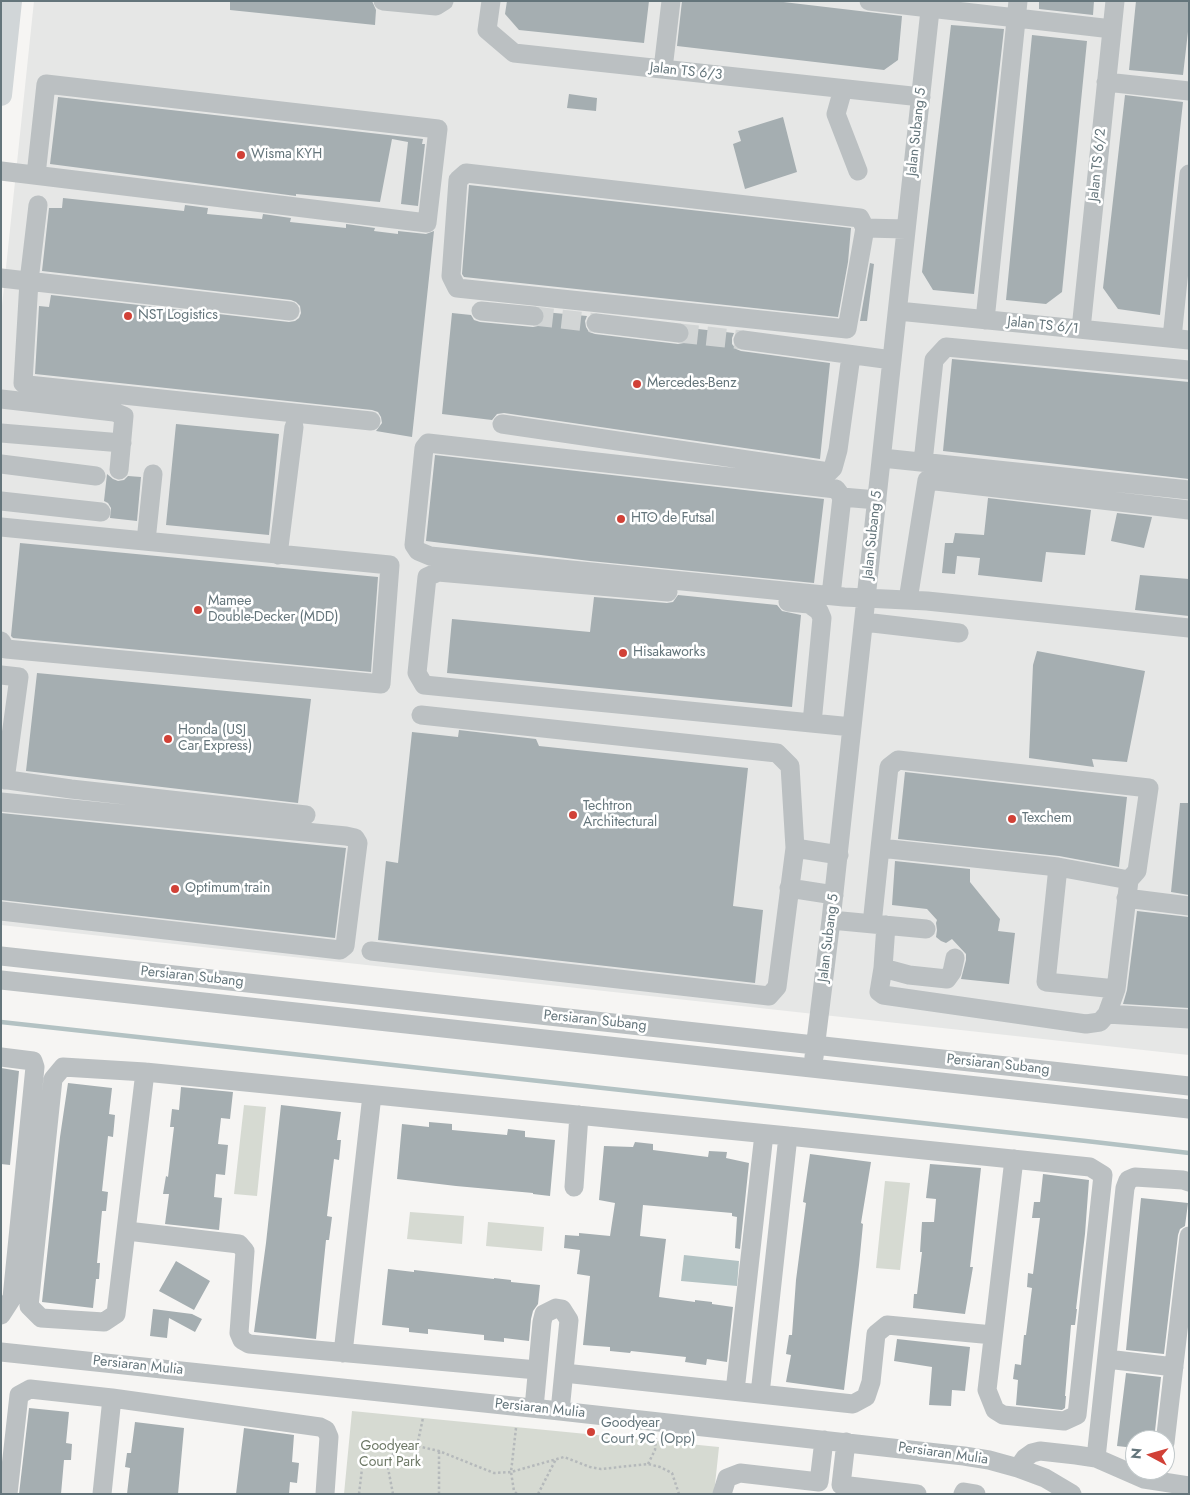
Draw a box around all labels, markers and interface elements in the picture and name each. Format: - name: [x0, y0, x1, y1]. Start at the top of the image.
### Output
- street label: Jalan TS 6/3: [649, 60, 723, 84]
- street label: Jalan Subang 5: [904, 87, 930, 177]
- street label: Jalan TS 6/2: [1086, 128, 1110, 202]
- place label: Wisma KYH: [251, 147, 322, 163]
- marker: Wisma KYH: [235, 149, 247, 161]
- place label: NST Logistics: [138, 308, 218, 324]
- marker: NST Logistics: [122, 310, 134, 322]
- street label: Jalan TS 6/1: [1007, 314, 1079, 338]
- place label: Mercedes-Benz: [647, 376, 737, 392]
- marker: Mercedes-Benz: [631, 378, 643, 390]
- street label: Jalan Subang 5: [860, 490, 886, 580]
- place label: HTO de Futsal: [631, 511, 714, 527]
- marker: HTO de Futsal: [615, 513, 627, 525]
- place label: Mamee Double-Decker (MDD): [208, 594, 339, 626]
- marker: Mamee Double-Decker (MDD): [192, 604, 204, 616]
- place label: Hisakaworks: [633, 645, 705, 661]
- marker: Hisakaworks: [617, 647, 629, 659]
- place label: Honda (USJ Car Express): [178, 723, 252, 756]
- marker: Honda (USJ Car Express): [162, 733, 174, 745]
- place label: Techtron Architectural: [583, 799, 657, 832]
- marker: Techtron Architectural: [567, 809, 579, 821]
- place label: Texchem: [1022, 811, 1072, 827]
- marker: Texchem: [1006, 813, 1018, 825]
- place label: Optimum train: [185, 881, 270, 897]
- marker: Optimum train: [169, 883, 181, 895]
- street label: Jalan Subang 5: [815, 893, 843, 983]
- street label: Persiaran Subang: [140, 963, 244, 991]
- street label: Persiaran Subang: [543, 1007, 647, 1035]
- street label: Persiaran Subang: [946, 1051, 1050, 1079]
- street label: Persiaran Mulia: [92, 1353, 184, 1379]
- street label: Persiaran Mulia: [494, 1396, 586, 1422]
- place label: Goodyear Court 9C (Opp): [601, 1416, 695, 1448]
- marker: Goodyear Court 9C (Opp): [585, 1426, 597, 1438]
- north arrow: [1125, 1430, 1175, 1480]
- park label: Goodyear Court Park: [359, 1439, 421, 1471]
- street label: Persiaran Mulia: [897, 1439, 989, 1469]
- text: N: [1126, 1447, 1147, 1460]

